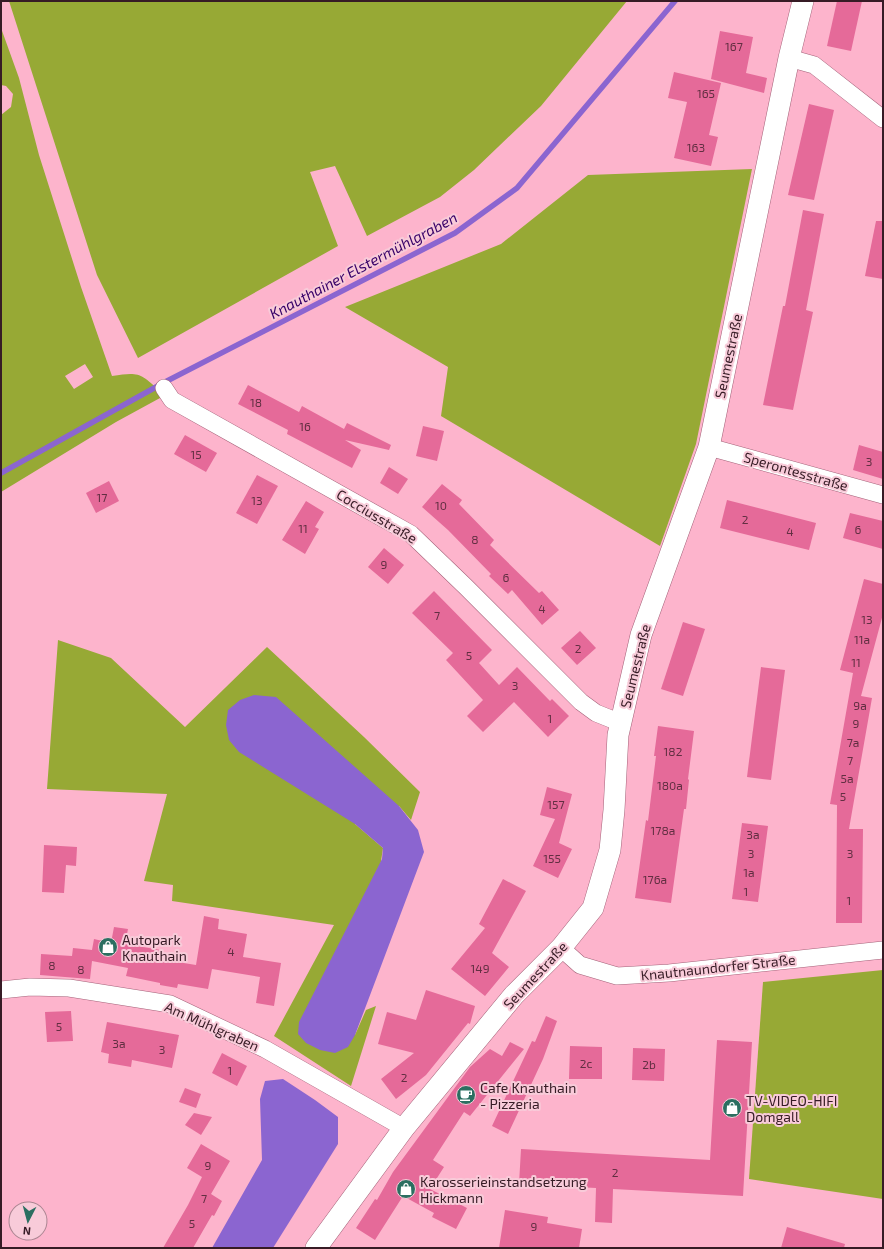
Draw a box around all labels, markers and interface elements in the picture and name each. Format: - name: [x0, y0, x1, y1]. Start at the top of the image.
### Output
- house number: 167: [725, 39, 743, 53]
- house number: 165: [697, 86, 715, 100]
- house number: 163: [687, 140, 705, 154]
- water label: Knauthainer Elstermühlgraben: [266, 208, 460, 322]
- street label: Seumestraße: [711, 312, 745, 400]
- house number: 18: [250, 395, 262, 409]
- house number: 16: [299, 419, 311, 433]
- house number: 15: [190, 447, 202, 461]
- street label: Sperontesstraße: [742, 448, 850, 494]
- house number: 3: [866, 454, 872, 468]
- street label: Cocciusstraße: [334, 485, 420, 547]
- house number: 17: [97, 490, 107, 504]
- house number: 13: [251, 493, 263, 507]
- house number: 10: [435, 498, 447, 512]
- house number: 2: [742, 512, 749, 526]
- house number: 11: [298, 521, 308, 535]
- house number: 6: [855, 522, 862, 536]
- house number: 4: [786, 524, 794, 538]
- house number: 8: [471, 532, 479, 546]
- house number: 9: [381, 557, 388, 571]
- house number: 6: [503, 570, 510, 584]
- house number: 4: [538, 601, 546, 615]
- house number: 7: [434, 608, 440, 622]
- house number: 13: [861, 612, 873, 626]
- street label: Seumestraße: [616, 622, 654, 710]
- house number: 11a: [854, 632, 870, 646]
- house number: 2: [575, 641, 582, 655]
- house number: 5: [466, 648, 472, 662]
- house number: 11: [851, 655, 861, 669]
- house number: 3: [512, 678, 518, 692]
- house number: 9a: [853, 698, 867, 712]
- house number: 1: [548, 711, 552, 725]
- house number: 9: [853, 716, 860, 730]
- house number: 7a: [847, 735, 859, 749]
- house number: 182: [664, 744, 683, 758]
- house number: 7: [847, 753, 853, 767]
- house number: 5a: [840, 771, 854, 785]
- house number: 180a: [657, 778, 683, 792]
- house number: 5: [840, 789, 846, 803]
- house number: 157: [547, 797, 565, 811]
- house number: 178a: [651, 823, 675, 837]
- house number: 3a: [746, 827, 760, 841]
- house number: 3: [748, 846, 754, 860]
- house number: 3: [847, 846, 853, 860]
- house number: 155: [543, 851, 561, 865]
- house number: 1a: [743, 865, 755, 879]
- house number: 176a: [643, 872, 667, 886]
- house number: 1: [744, 884, 748, 898]
- house number: 1: [847, 893, 851, 907]
- place label: Autopark Knauthain: [122, 931, 187, 964]
- shop icon: Autopark Knauthain: [97, 936, 119, 958]
- street label: Seumestraße: [500, 938, 570, 1012]
- house number: 4: [227, 944, 235, 958]
- street label: Knautnaundorfer Straße: [640, 950, 796, 984]
- house number: 8: [48, 958, 56, 972]
- house number: 149: [470, 961, 490, 975]
- house number: 8: [77, 962, 85, 976]
- street label: Am Mühlgraben: [162, 998, 262, 1054]
- house number: 5: [56, 1019, 62, 1033]
- house number: 3a: [112, 1036, 126, 1050]
- house number: 3: [159, 1042, 165, 1056]
- house number: 2c: [580, 1056, 592, 1070]
- house number: 2b: [642, 1057, 656, 1071]
- house number: 1: [228, 1063, 232, 1077]
- house number: 2: [401, 1070, 408, 1084]
- place label: Cafe Knauthain - Pizzeria: [480, 1079, 576, 1112]
- cafe icon: Cafe Knauthain - Pizzeria: [455, 1084, 477, 1106]
- place label: TV-VIDEO-HIFI Domgall: [746, 1092, 837, 1125]
- shop icon: TV-VIDEO-HIFI Domgall: [721, 1097, 743, 1119]
- house number: 9: [205, 1158, 212, 1172]
- house number: 2: [612, 1165, 619, 1179]
- place label: Karosserieinstandsetzung Hickmann: [420, 1173, 587, 1206]
- shop icon: Karosserieinstandsetzung Hickmann: [395, 1178, 417, 1200]
- house number: 7: [201, 1191, 207, 1205]
- north arrow: [8, 1201, 48, 1241]
- house number: 5: [189, 1216, 195, 1230]
- house number: 9: [531, 1219, 538, 1233]
- text: N: [22, 1225, 32, 1238]

